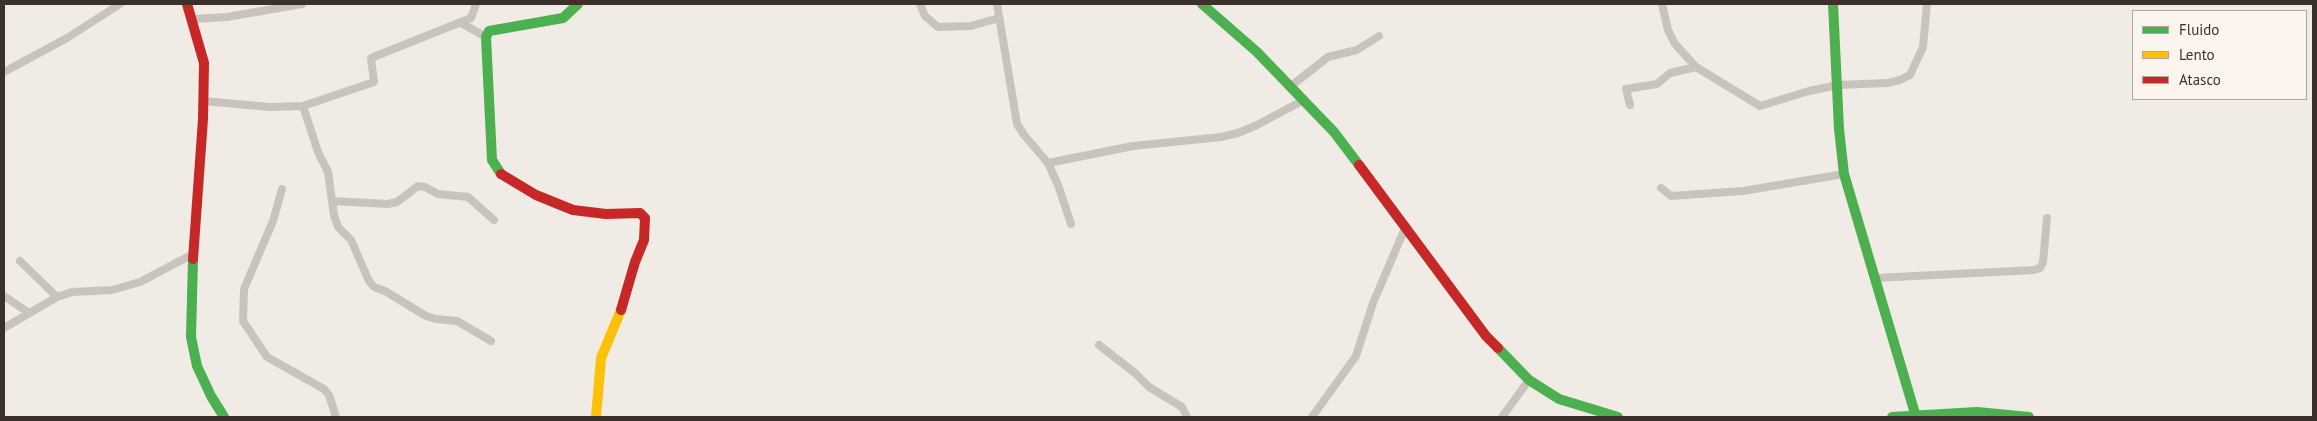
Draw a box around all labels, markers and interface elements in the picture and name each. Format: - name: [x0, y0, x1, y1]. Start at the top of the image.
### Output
- legend: [2132, 10, 2307, 100]
- text: Fluido: [2179, 20, 2219, 39]
- text: Lento: [2179, 45, 2215, 64]
- text: Atasco: [2179, 70, 2221, 89]

